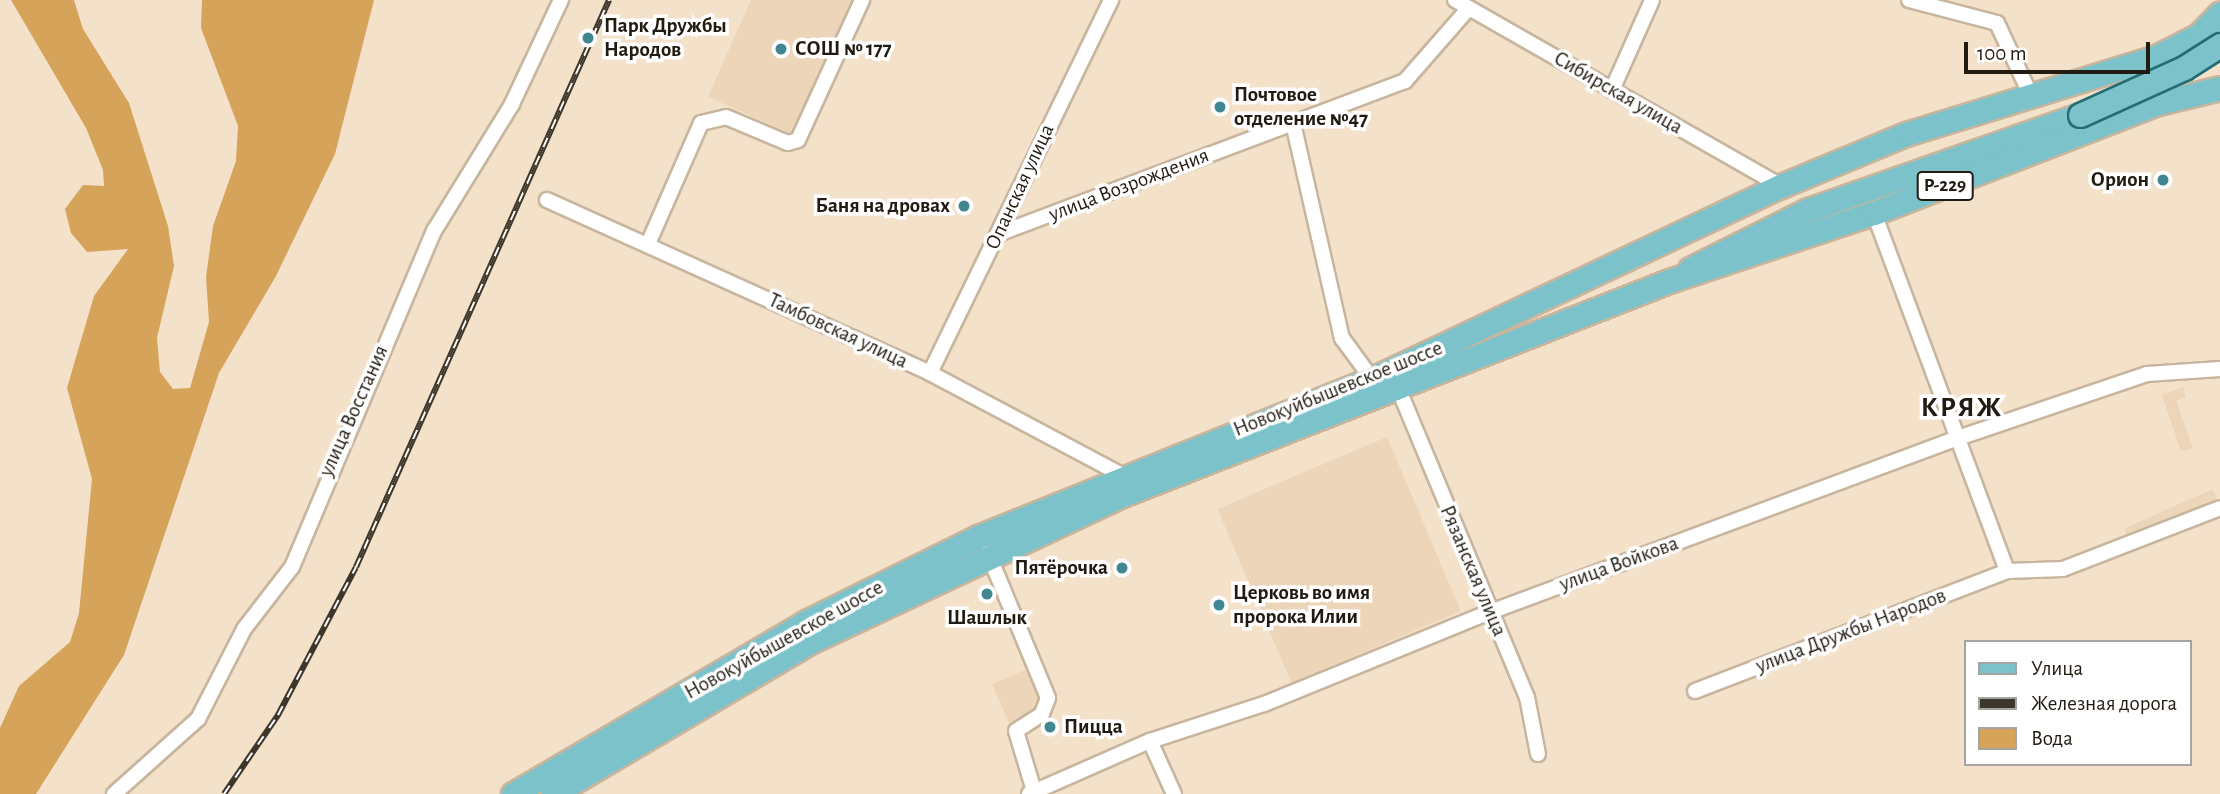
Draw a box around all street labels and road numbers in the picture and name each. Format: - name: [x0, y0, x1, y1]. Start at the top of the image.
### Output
- street label: Сибирская улица: [1549, 46, 1687, 140]
- street label: Опанская улица: [980, 120, 1060, 254]
- street label: улица Возрождения: [1045, 143, 1213, 227]
- road number: Р-229: [1915, 170, 1975, 202]
- street label: Тамбовская улица: [764, 288, 912, 374]
- street label: Новокуйбышевское шоссе: [1230, 335, 1446, 443]
- street label: улица Восстания: [314, 342, 394, 480]
- street label: Рязанская улица: [1434, 502, 1512, 640]
- street label: улица Войкова: [1556, 531, 1682, 597]
- street label: Новокуйбышевское шоссе: [680, 575, 888, 705]
- street label: улица Дружбы Народов: [1752, 583, 1950, 679]

